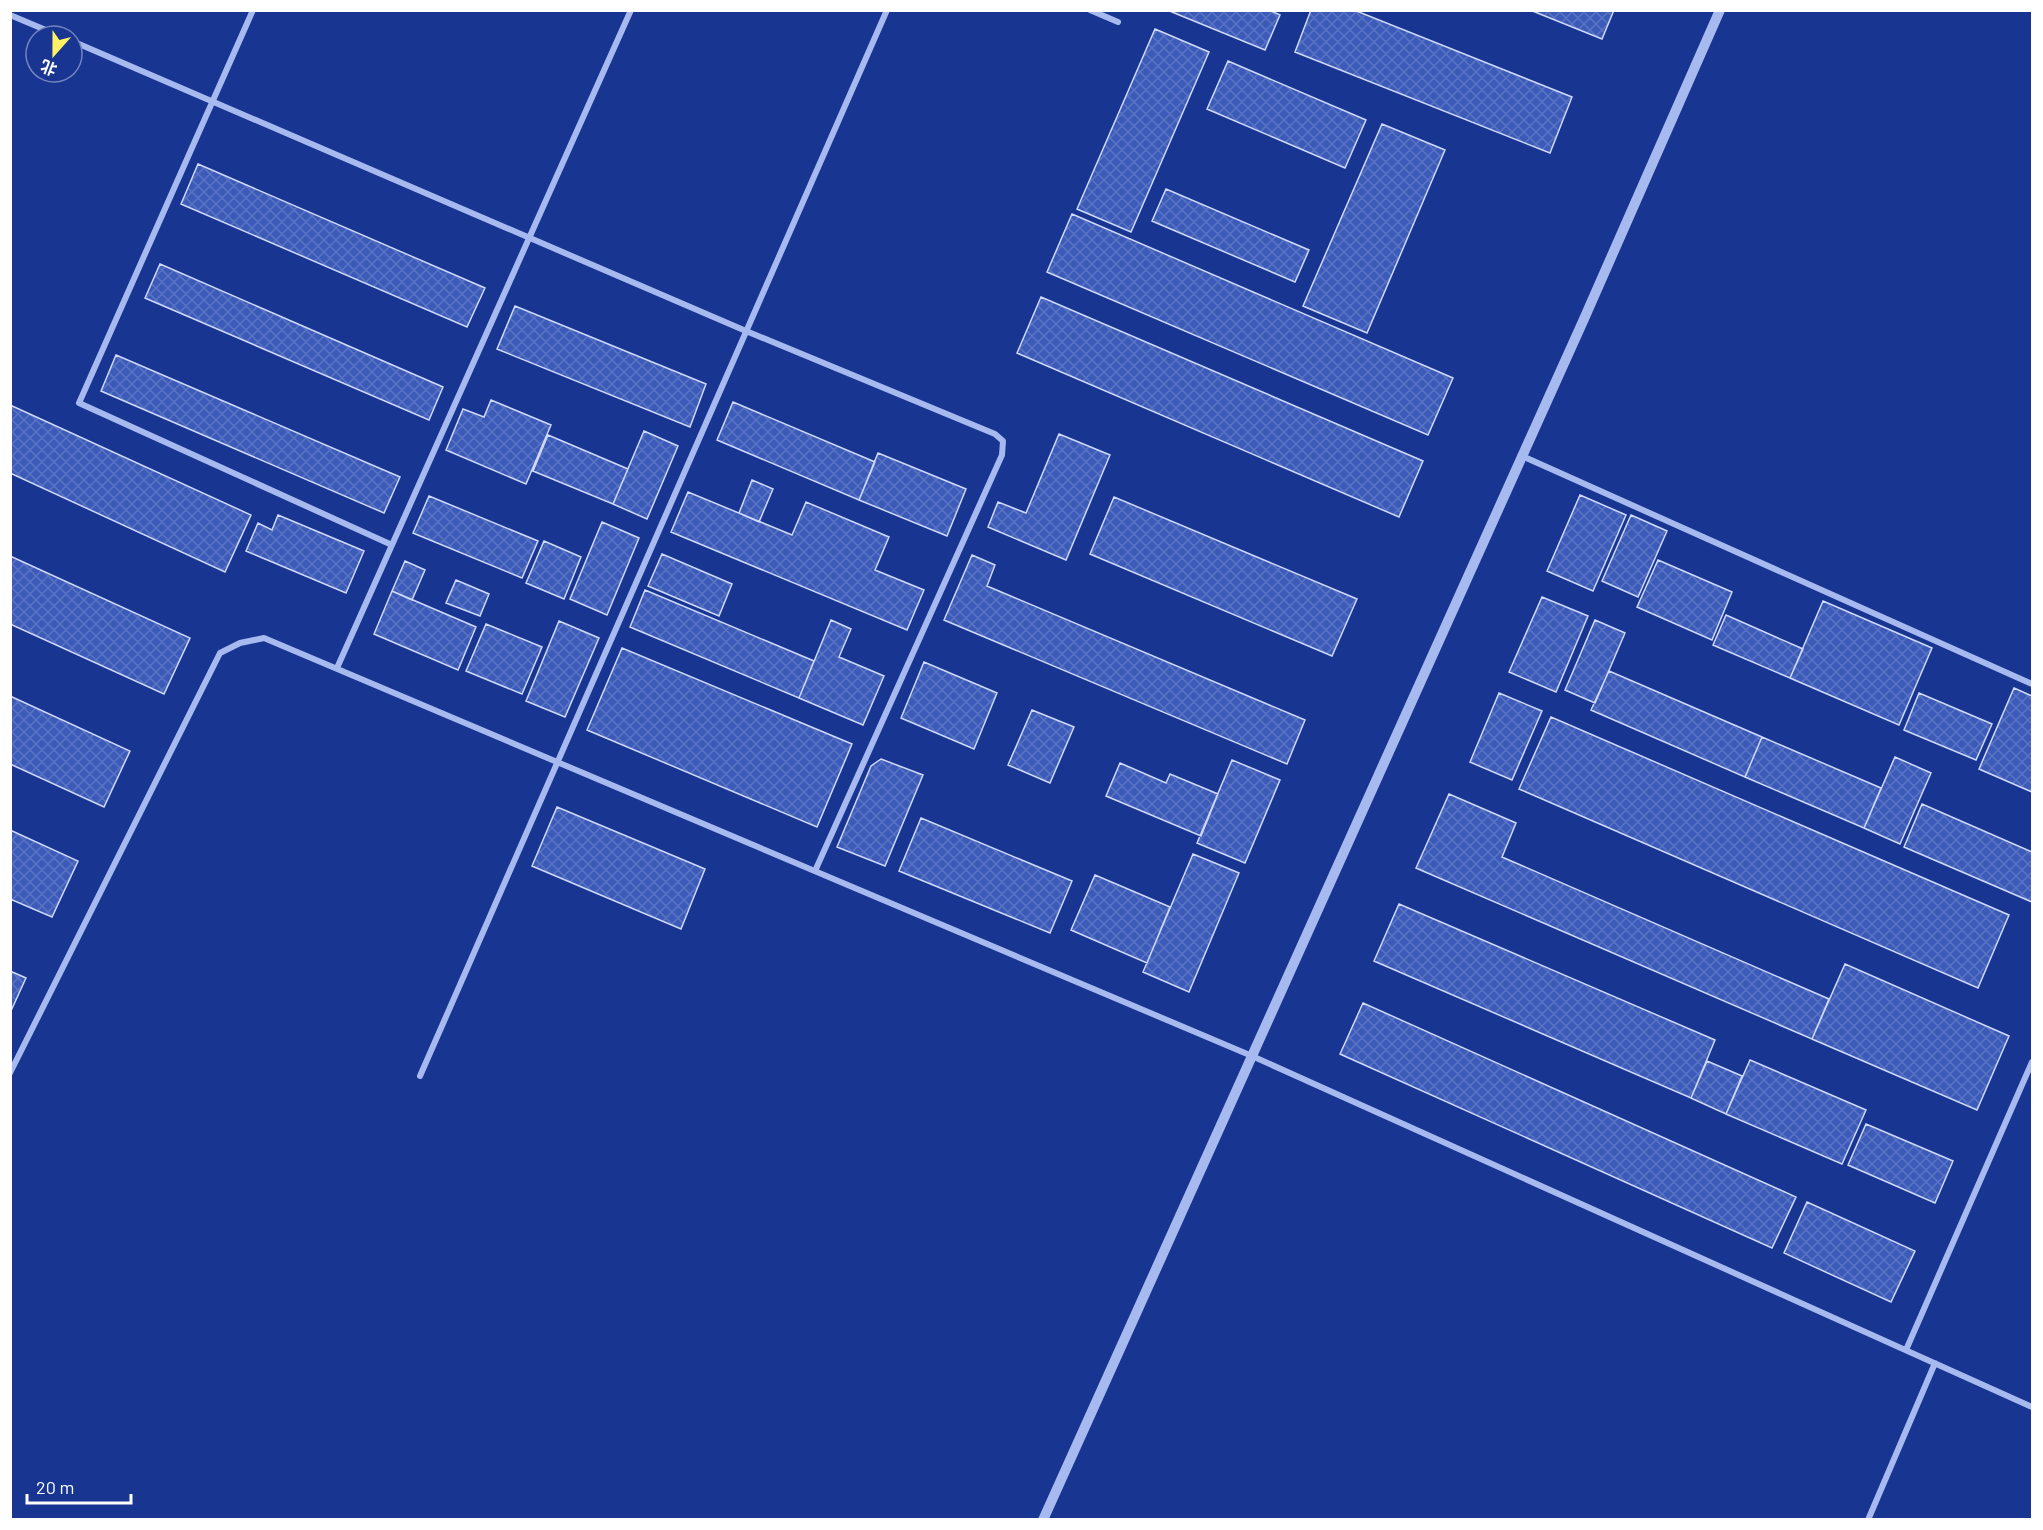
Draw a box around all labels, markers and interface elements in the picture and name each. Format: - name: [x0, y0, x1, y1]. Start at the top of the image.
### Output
- north arrow: [24, 24, 84, 84]
- text: 北: [38, 57, 59, 80]
- scale bar: [27, 1467, 130, 1505]
- text: 20 m: [36, 1476, 74, 1498]

